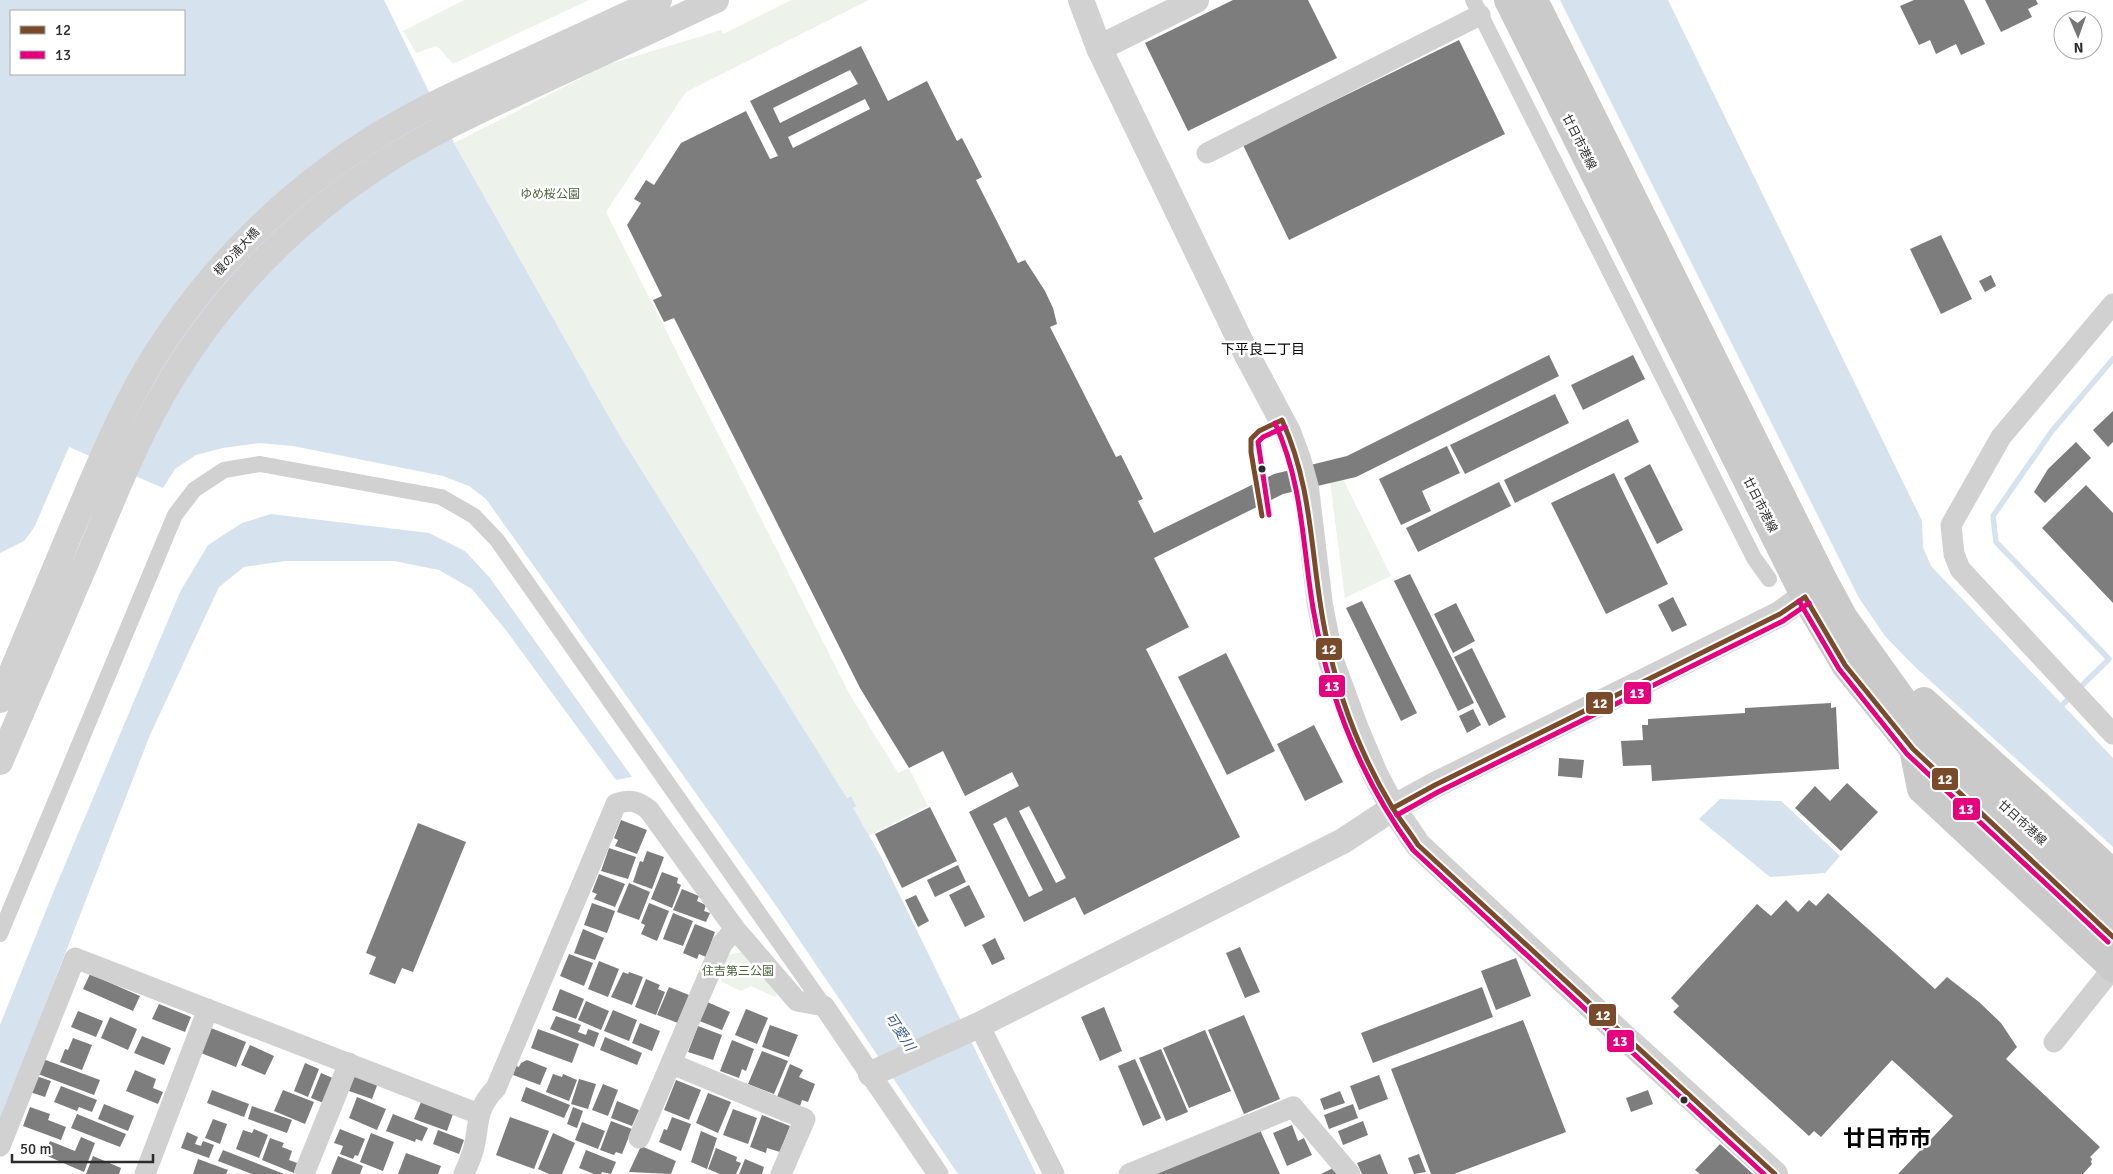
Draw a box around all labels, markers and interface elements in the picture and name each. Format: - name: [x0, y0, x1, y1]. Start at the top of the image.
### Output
- legend: [10, 10, 185, 75]
- north arrow: [2053, 10, 2103, 60]
- text: 12: [55, 21, 71, 39]
- text: N: [2073, 39, 2084, 56]
- text: 13: [55, 46, 71, 64]
- street label: 廿日市港線: [1559, 112, 1599, 172]
- park label: ゆめ桜公園: [520, 187, 580, 202]
- street label: 榎の浦大橋: [211, 225, 263, 279]
- district label: 下平良二丁目: [1221, 341, 1305, 358]
- unlabelled marker: [1257, 464, 1267, 474]
- street label: 廿日市港線: [1740, 475, 1780, 535]
- line badge: 12: [1315, 637, 1343, 661]
- text: 12: [1321, 641, 1337, 658]
- line badge: 13: [1318, 674, 1346, 698]
- text: 13: [1324, 678, 1340, 695]
- line badge: 13: [1623, 681, 1652, 705]
- text: 13: [1629, 685, 1645, 702]
- line badge: 12: [1585, 691, 1614, 715]
- text: 12: [1592, 695, 1608, 712]
- line badge: 12: [1931, 767, 1959, 791]
- text: 12: [1937, 771, 1953, 788]
- line badge: 13: [1952, 797, 1981, 821]
- street label: 廿日市港線: [1995, 797, 2049, 849]
- text: 13: [1958, 801, 1974, 818]
- park label: 住吉第三公園: [702, 964, 774, 979]
- line badge: 12: [1588, 1003, 1617, 1027]
- text: 12: [1595, 1007, 1611, 1024]
- water label: 可愛川: [881, 1010, 920, 1056]
- line badge: 13: [1606, 1029, 1635, 1053]
- text: 13: [1612, 1033, 1628, 1050]
- unlabelled marker: [1679, 1095, 1689, 1105]
- district label: 廿日市市: [1843, 1125, 1931, 1152]
- scale bar: [12, 1132, 154, 1164]
- text: 50 m: [20, 1140, 51, 1158]

